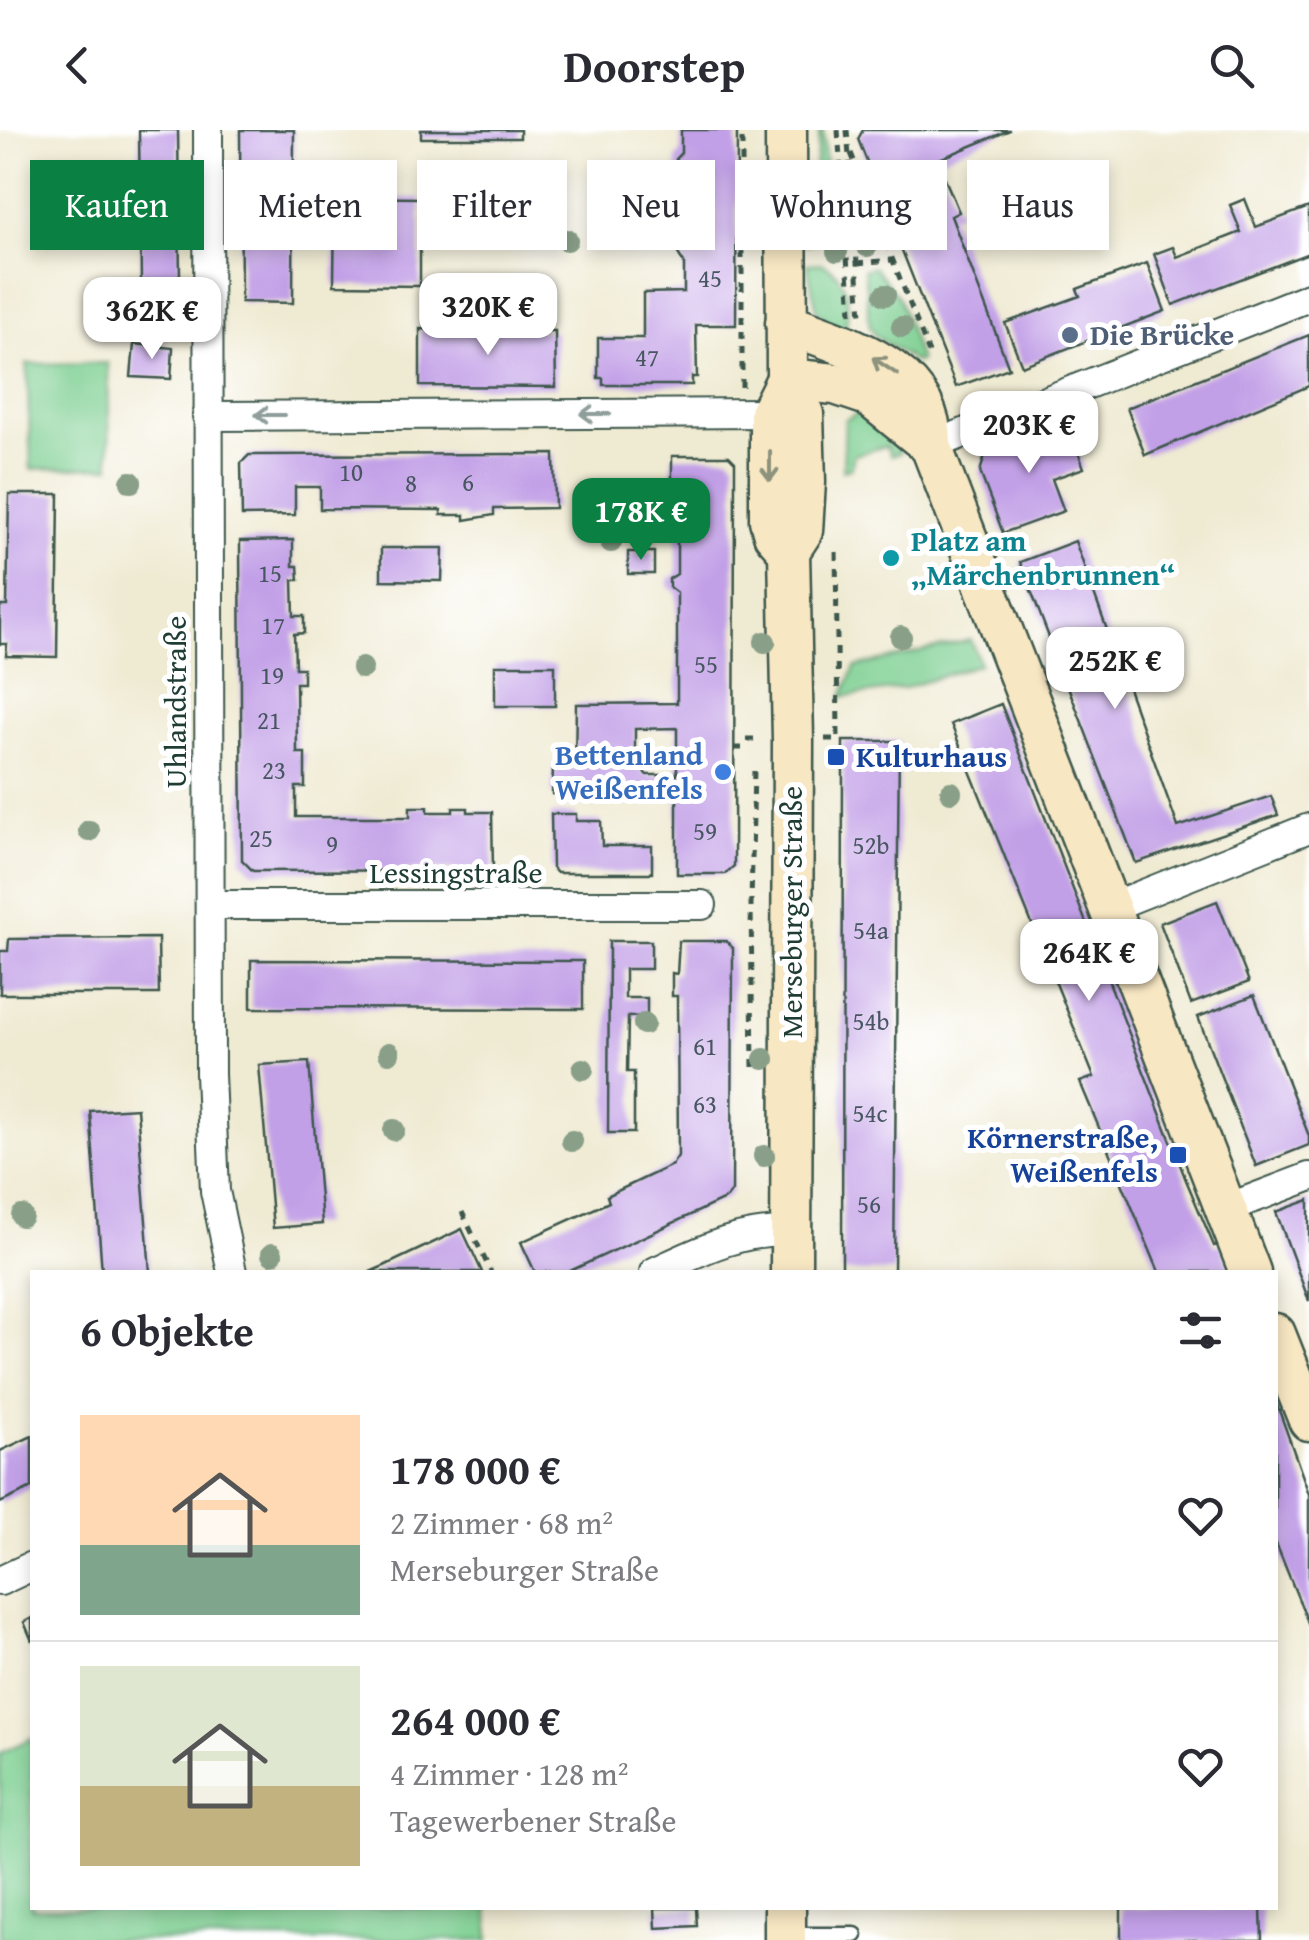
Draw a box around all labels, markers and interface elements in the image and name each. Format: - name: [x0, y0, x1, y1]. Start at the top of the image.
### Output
- text: Doorstep: [564, 33, 745, 98]
- icon: back: [50, 38, 105, 93]
- icon: search: [1204, 38, 1259, 93]
- chip: Kaufen: [30, 160, 204, 250]
- chip: Mieten: [224, 160, 397, 250]
- chip: Filter: [417, 160, 567, 250]
- chip: Neu: [587, 160, 715, 250]
- chip: Wohnung: [735, 160, 947, 250]
- chip: Haus: [967, 160, 1109, 250]
- house number: 45: [698, 260, 722, 296]
- pin: 320K €: [407, 273, 569, 358]
- pin: 362K €: [71, 277, 233, 362]
- text: 320K €: [441, 282, 535, 329]
- text: 362K €: [105, 286, 199, 333]
- place label: Die Brücke: [1090, 312, 1234, 356]
- marker: Die Brücke: [1059, 324, 1081, 346]
- house number: 47: [635, 339, 659, 375]
- one-way arrow: [872, 356, 900, 377]
- pin: 203K €: [948, 391, 1110, 476]
- text: 203K €: [982, 400, 1076, 447]
- one-way arrow: [579, 404, 612, 424]
- one-way arrow: [254, 406, 286, 424]
- one-way arrow: [760, 450, 780, 482]
- house number: 10: [339, 454, 363, 490]
- house number: 6: [462, 464, 474, 500]
- house number: 8: [405, 465, 417, 501]
- pin: 178K €: [560, 478, 722, 563]
- text: 178K €: [594, 487, 688, 534]
- place label: Platz am „Märchenbrunnen“: [911, 518, 1175, 596]
- marker: Platz am „Märchenbrunnen“: [880, 547, 902, 569]
- house number: 15: [258, 555, 282, 591]
- house number: 17: [261, 607, 285, 643]
- street label: Uhlandstraße: [153, 616, 197, 788]
- pin: 252K €: [1034, 627, 1196, 712]
- text: 252K €: [1068, 636, 1162, 683]
- house number: 55: [694, 646, 718, 682]
- house number: 19: [260, 657, 284, 693]
- house number: 21: [257, 702, 281, 738]
- place label: Bettenland Weißenfels: [555, 732, 704, 810]
- place label: Kulturhaus: [856, 734, 1007, 778]
- marker: Kulturhaus: [825, 746, 847, 768]
- house number: 23: [262, 752, 286, 788]
- marker: Bettenland Weißenfels: [712, 761, 734, 783]
- street label: Merseburger Straße: [769, 786, 813, 1038]
- house number: 59: [693, 813, 717, 849]
- house number: 25: [249, 820, 273, 856]
- house number: 9: [326, 826, 338, 862]
- house number: 52b: [852, 827, 890, 863]
- street label: Lessingstraße: [369, 850, 543, 894]
- house number: 54a: [853, 912, 889, 948]
- pin: 264K €: [1008, 919, 1170, 1004]
- text: 264K €: [1042, 928, 1136, 975]
- house number: 54b: [852, 1003, 890, 1039]
- house number: 61: [693, 1028, 717, 1064]
- house number: 63: [693, 1086, 717, 1122]
- house number: 54c: [852, 1095, 888, 1131]
- place label: Körnerstraße, Weißenfels: [967, 1115, 1158, 1193]
- marker: Körnerstraße, Weißenfels: [1167, 1144, 1189, 1166]
- house number: 56: [857, 1186, 881, 1222]
- text: 6 Objekte: [80, 1300, 254, 1361]
- icon: filters: [1173, 1303, 1228, 1358]
- text: 178 000 €: [390, 1438, 561, 1499]
- icon: home: [160, 1455, 280, 1575]
- icon: heart: [1173, 1488, 1228, 1543]
- text: 2 Zimmer · 68 m²: [390, 1499, 613, 1546]
- text: Merseburger Straße: [390, 1546, 659, 1593]
- text: 264 000 €: [390, 1689, 561, 1750]
- icon: home: [160, 1706, 280, 1826]
- icon: heart: [1173, 1739, 1228, 1794]
- text: 4 Zimmer · 128 m²: [390, 1750, 628, 1797]
- text: Tagewerbener Straße: [390, 1797, 677, 1844]

